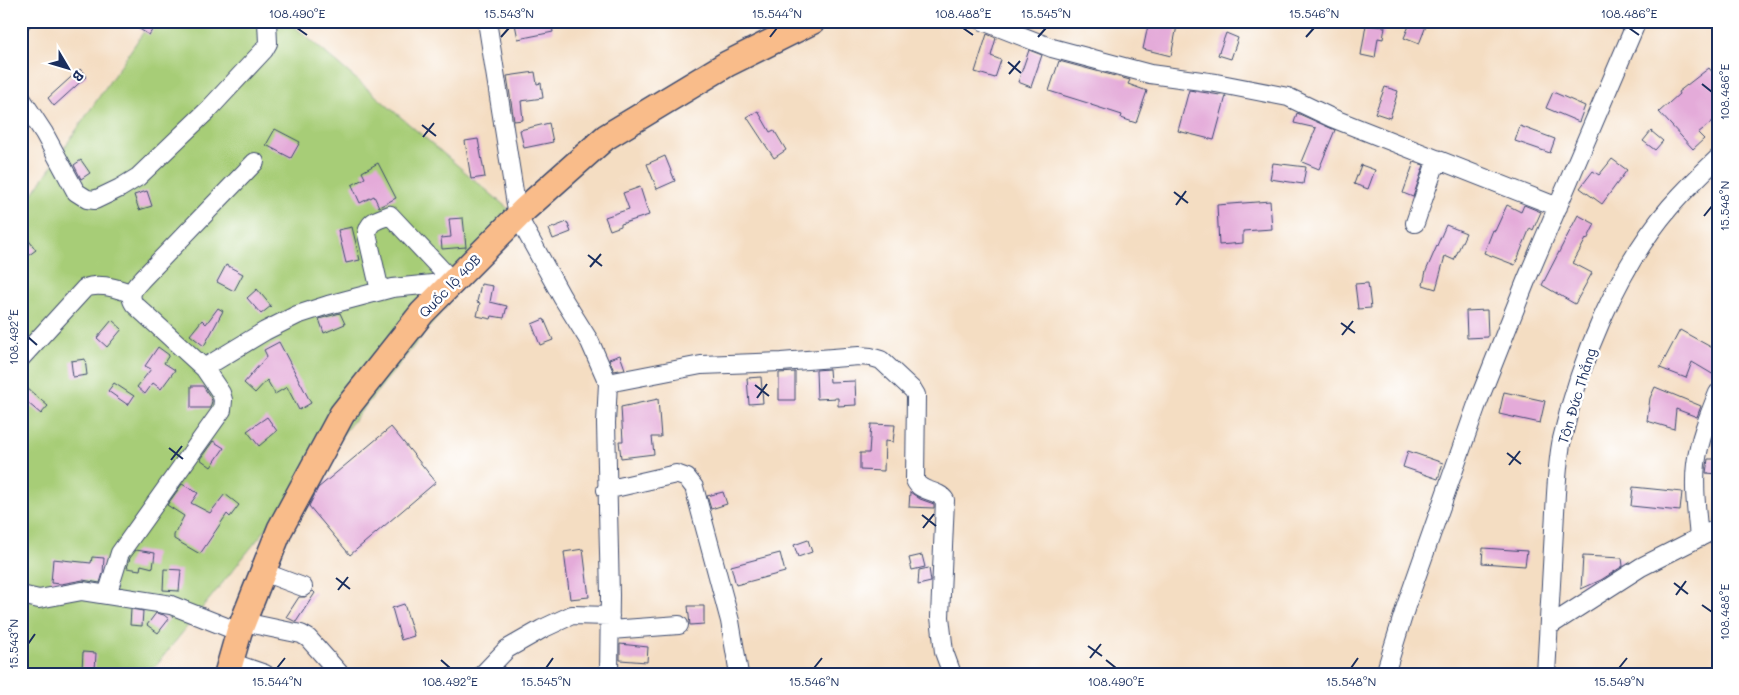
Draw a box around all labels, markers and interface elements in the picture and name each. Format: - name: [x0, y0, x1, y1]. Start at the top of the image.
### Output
- text: 108.490°E: [269, 5, 325, 21]
- text: 15.543°N: [484, 5, 534, 21]
- text: 15.544°N: [752, 5, 802, 21]
- text: 108.488°E: [935, 5, 991, 21]
- text: 15.545°N: [1021, 5, 1071, 21]
- text: 15.546°N: [1289, 5, 1339, 21]
- text: 108.486°E: [1601, 5, 1657, 21]
- north arrow: [42, 42, 92, 92]
- text: 108.486°E: [1716, 64, 1732, 120]
- text: B: [68, 67, 89, 86]
- text: 15.548°N: [1716, 181, 1732, 231]
- street label: Quốc lộ 40B: [415, 250, 485, 322]
- text: 108.492°E: [5, 309, 21, 365]
- street label: Tôn Đức Thắng: [1553, 346, 1600, 446]
- text: 108.488°E: [1716, 584, 1732, 640]
- text: 15.543°N: [5, 619, 21, 669]
- text: 15.544°N: [252, 673, 302, 689]
- text: 108.492°E: [422, 673, 478, 689]
- text: 15.545°N: [521, 673, 571, 689]
- text: 15.546°N: [789, 673, 839, 689]
- text: 108.490°E: [1088, 673, 1144, 689]
- text: 15.548°N: [1326, 673, 1376, 689]
- text: 15.549°N: [1594, 673, 1644, 689]

